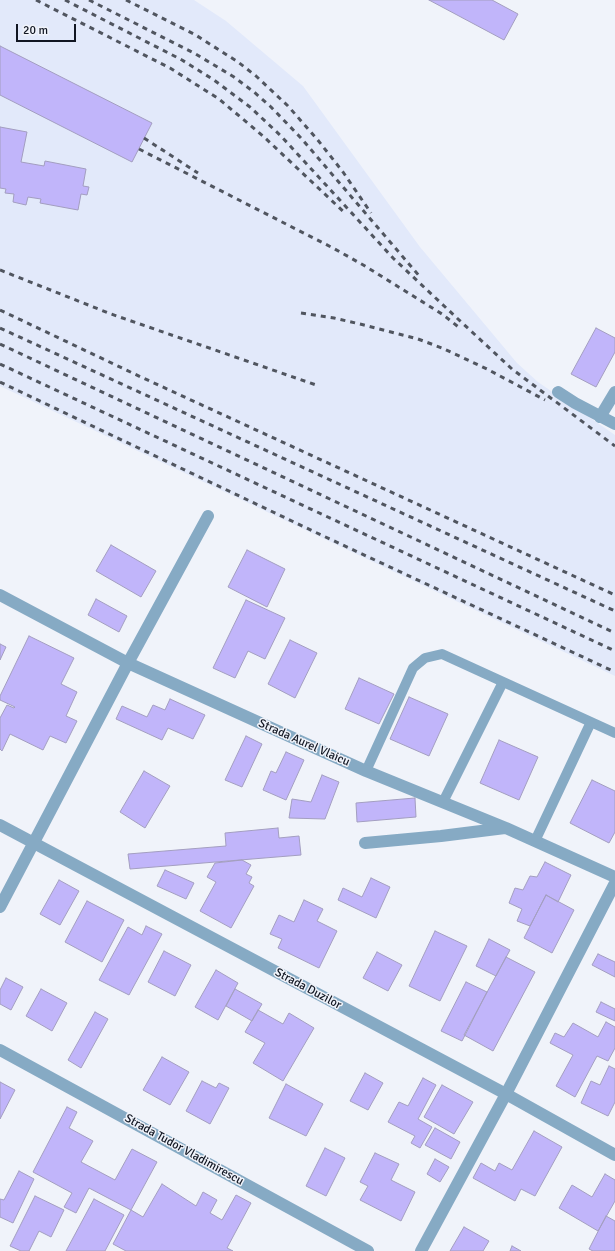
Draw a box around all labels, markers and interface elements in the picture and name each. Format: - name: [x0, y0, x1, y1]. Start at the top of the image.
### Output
- scale bar: [18, 16, 78, 42]
- text: 20 m: [23, 23, 48, 38]
- street label: Strada Aurel Vlaicu: [256, 716, 352, 770]
- street label: Strada Duzilor: [272, 965, 344, 1013]
- street label: Strada Tudor Vladimirescu: [122, 1111, 246, 1189]

